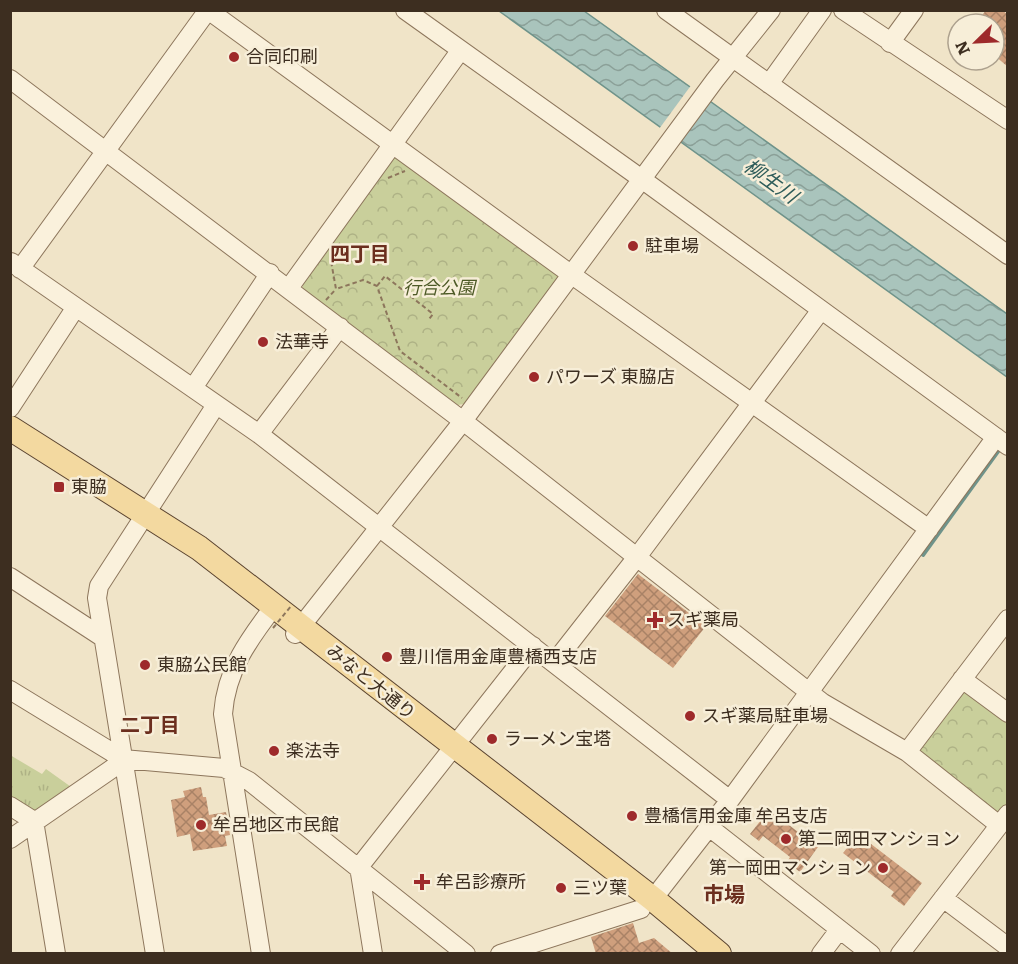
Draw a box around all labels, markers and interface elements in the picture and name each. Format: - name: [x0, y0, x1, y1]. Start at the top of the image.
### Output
- north arrow: [946, 12, 1006, 72]
- text: N: [948, 37, 975, 60]
- place label: 合同印刷: [246, 42, 318, 69]
- marker: 合同印刷: [227, 50, 241, 64]
- water label: 柳生川: [739, 150, 807, 210]
- place label: 駐車場: [645, 231, 699, 258]
- district label: 四丁目: [330, 237, 390, 267]
- marker: 駐車場: [626, 239, 640, 253]
- park label: 行合公園: [403, 273, 478, 300]
- place label: 法華寺: [275, 327, 329, 354]
- marker: 法華寺: [256, 335, 270, 349]
- place label: パワーズ 東脇店: [546, 362, 675, 389]
- marker: パワーズ 東脇店: [527, 370, 541, 384]
- place label: 東脇: [71, 472, 107, 499]
- marker: 東脇: [52, 480, 66, 494]
- place label: スギ薬局: [667, 605, 739, 632]
- marker: スギ薬局: [648, 613, 662, 627]
- street label: みなと大通り: [321, 636, 422, 725]
- place label: 豊川信用金庫豊橋西支店: [399, 642, 597, 669]
- place label: 東脇公民館: [157, 650, 247, 677]
- marker: 豊川信用金庫豊橋西支店: [380, 650, 394, 664]
- marker: 東脇公民館: [138, 658, 152, 672]
- place label: スギ薬局駐車場: [702, 701, 828, 728]
- district label: 二丁目: [120, 708, 180, 738]
- marker: スギ薬局駐車場: [683, 709, 697, 723]
- place label: ラーメン宝塔: [504, 724, 611, 751]
- marker: ラーメン宝塔: [485, 732, 499, 746]
- place label: 楽法寺: [286, 736, 340, 763]
- marker: 楽法寺: [267, 744, 281, 758]
- place label: 豊橋信用金庫 牟呂支店: [644, 801, 828, 828]
- marker: 豊橋信用金庫 牟呂支店: [625, 809, 639, 823]
- place label: 牟呂地区市民館: [213, 810, 339, 837]
- marker: 牟呂地区市民館: [194, 818, 208, 832]
- place label: 第二岡田マンション: [798, 824, 960, 851]
- marker: 第二岡田マンション: [779, 832, 793, 846]
- place label: 第一岡田マンション: [709, 853, 871, 880]
- marker: 第一岡田マンション: [876, 861, 890, 875]
- place label: 牟呂診療所: [436, 867, 526, 894]
- marker: 牟呂診療所: [413, 873, 431, 891]
- place label: 三ツ葉: [573, 873, 627, 900]
- district label: 市場: [703, 877, 745, 908]
- marker: 三ツ葉: [554, 881, 568, 895]

